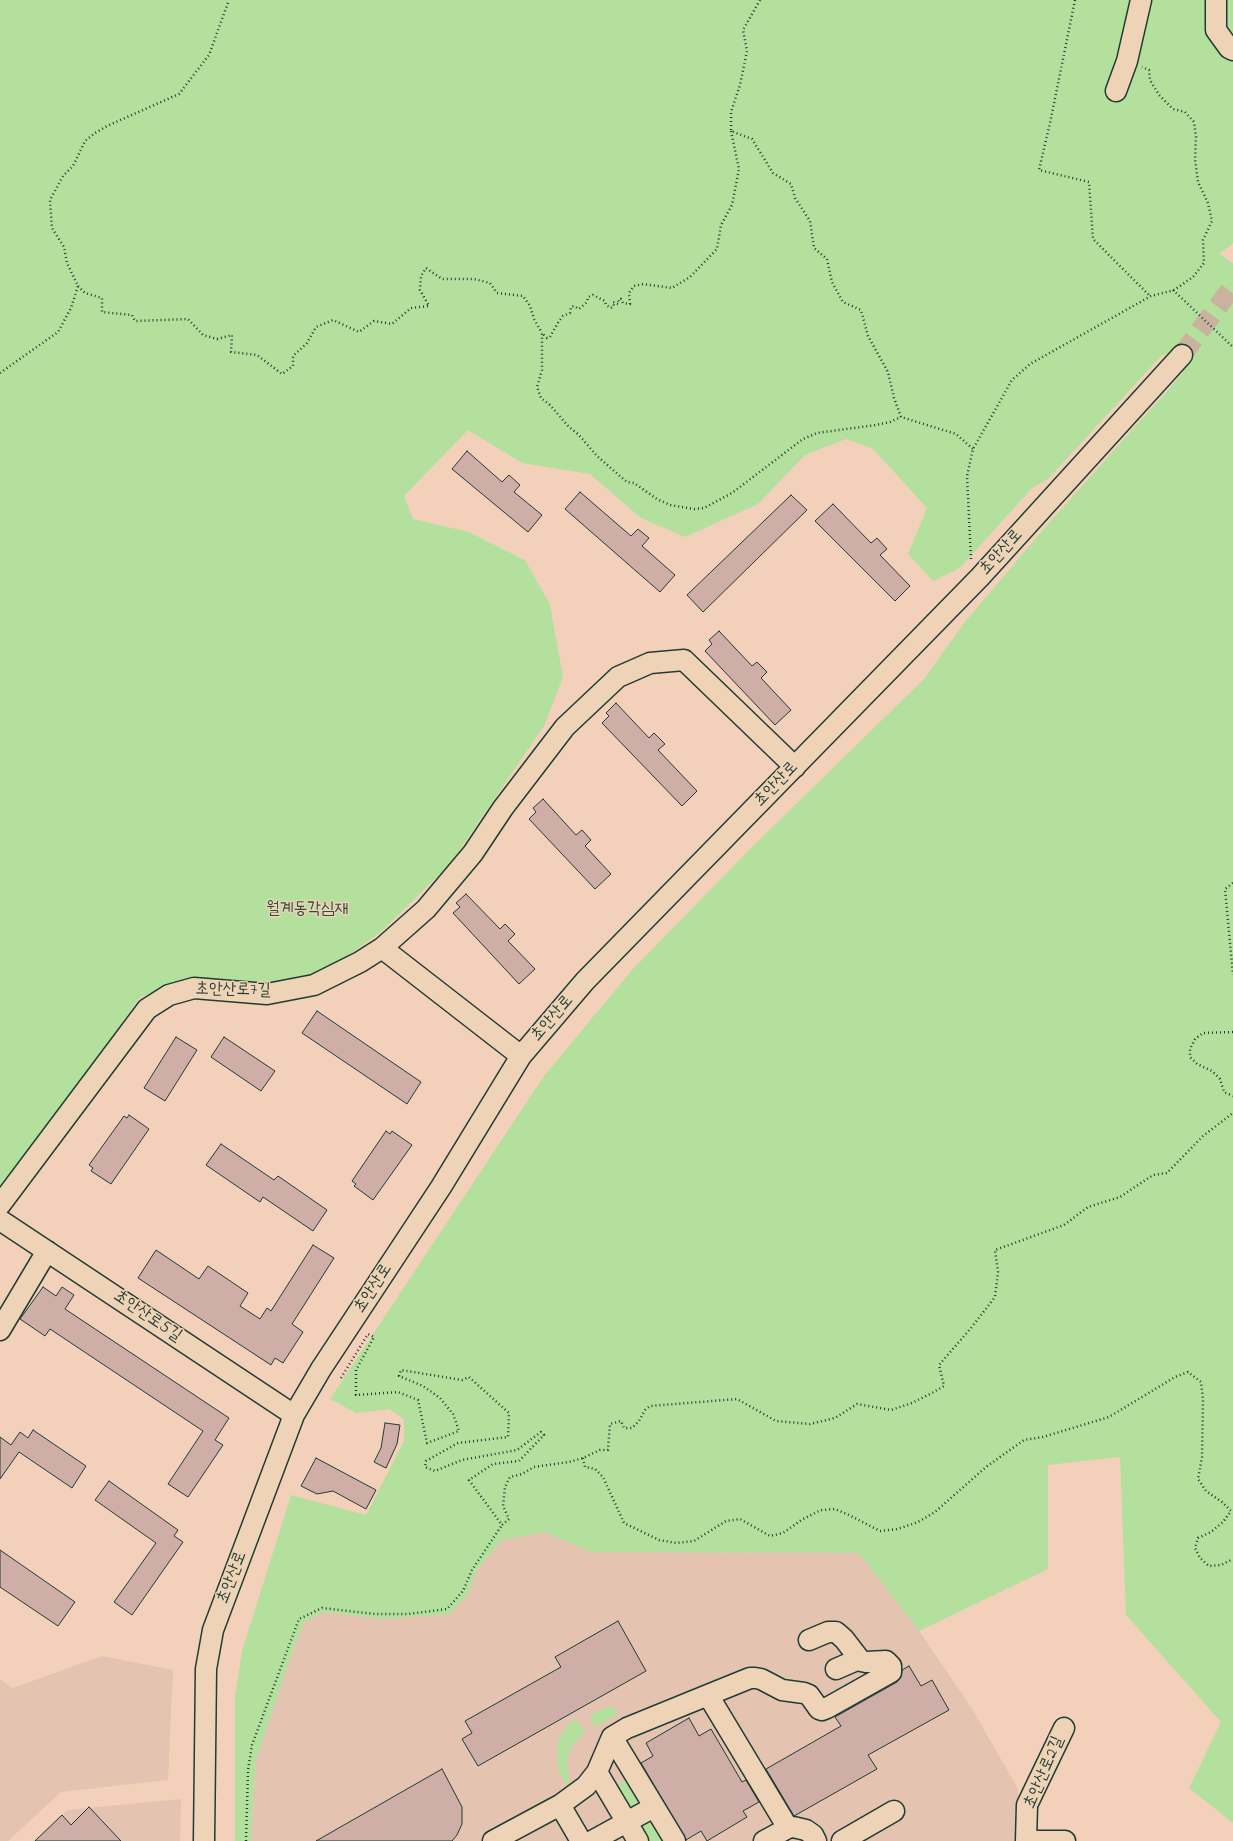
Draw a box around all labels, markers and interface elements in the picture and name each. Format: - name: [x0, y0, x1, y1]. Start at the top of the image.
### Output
- street label: 초안산로: [976, 526, 1028, 580]
- street label: 초안산로: [751, 758, 803, 812]
- park label: 월계동각심재: [266, 900, 348, 920]
- street label: 초안산로7길: [195, 980, 271, 1002]
- street label: 초안산로: [527, 992, 579, 1046]
- street label: 초안산로: [351, 1260, 397, 1318]
- street label: 초안산로5길: [109, 1287, 185, 1347]
- street label: 초안산로: [214, 1549, 252, 1607]
- street label: 초안산로2길: [1021, 1734, 1069, 1812]

